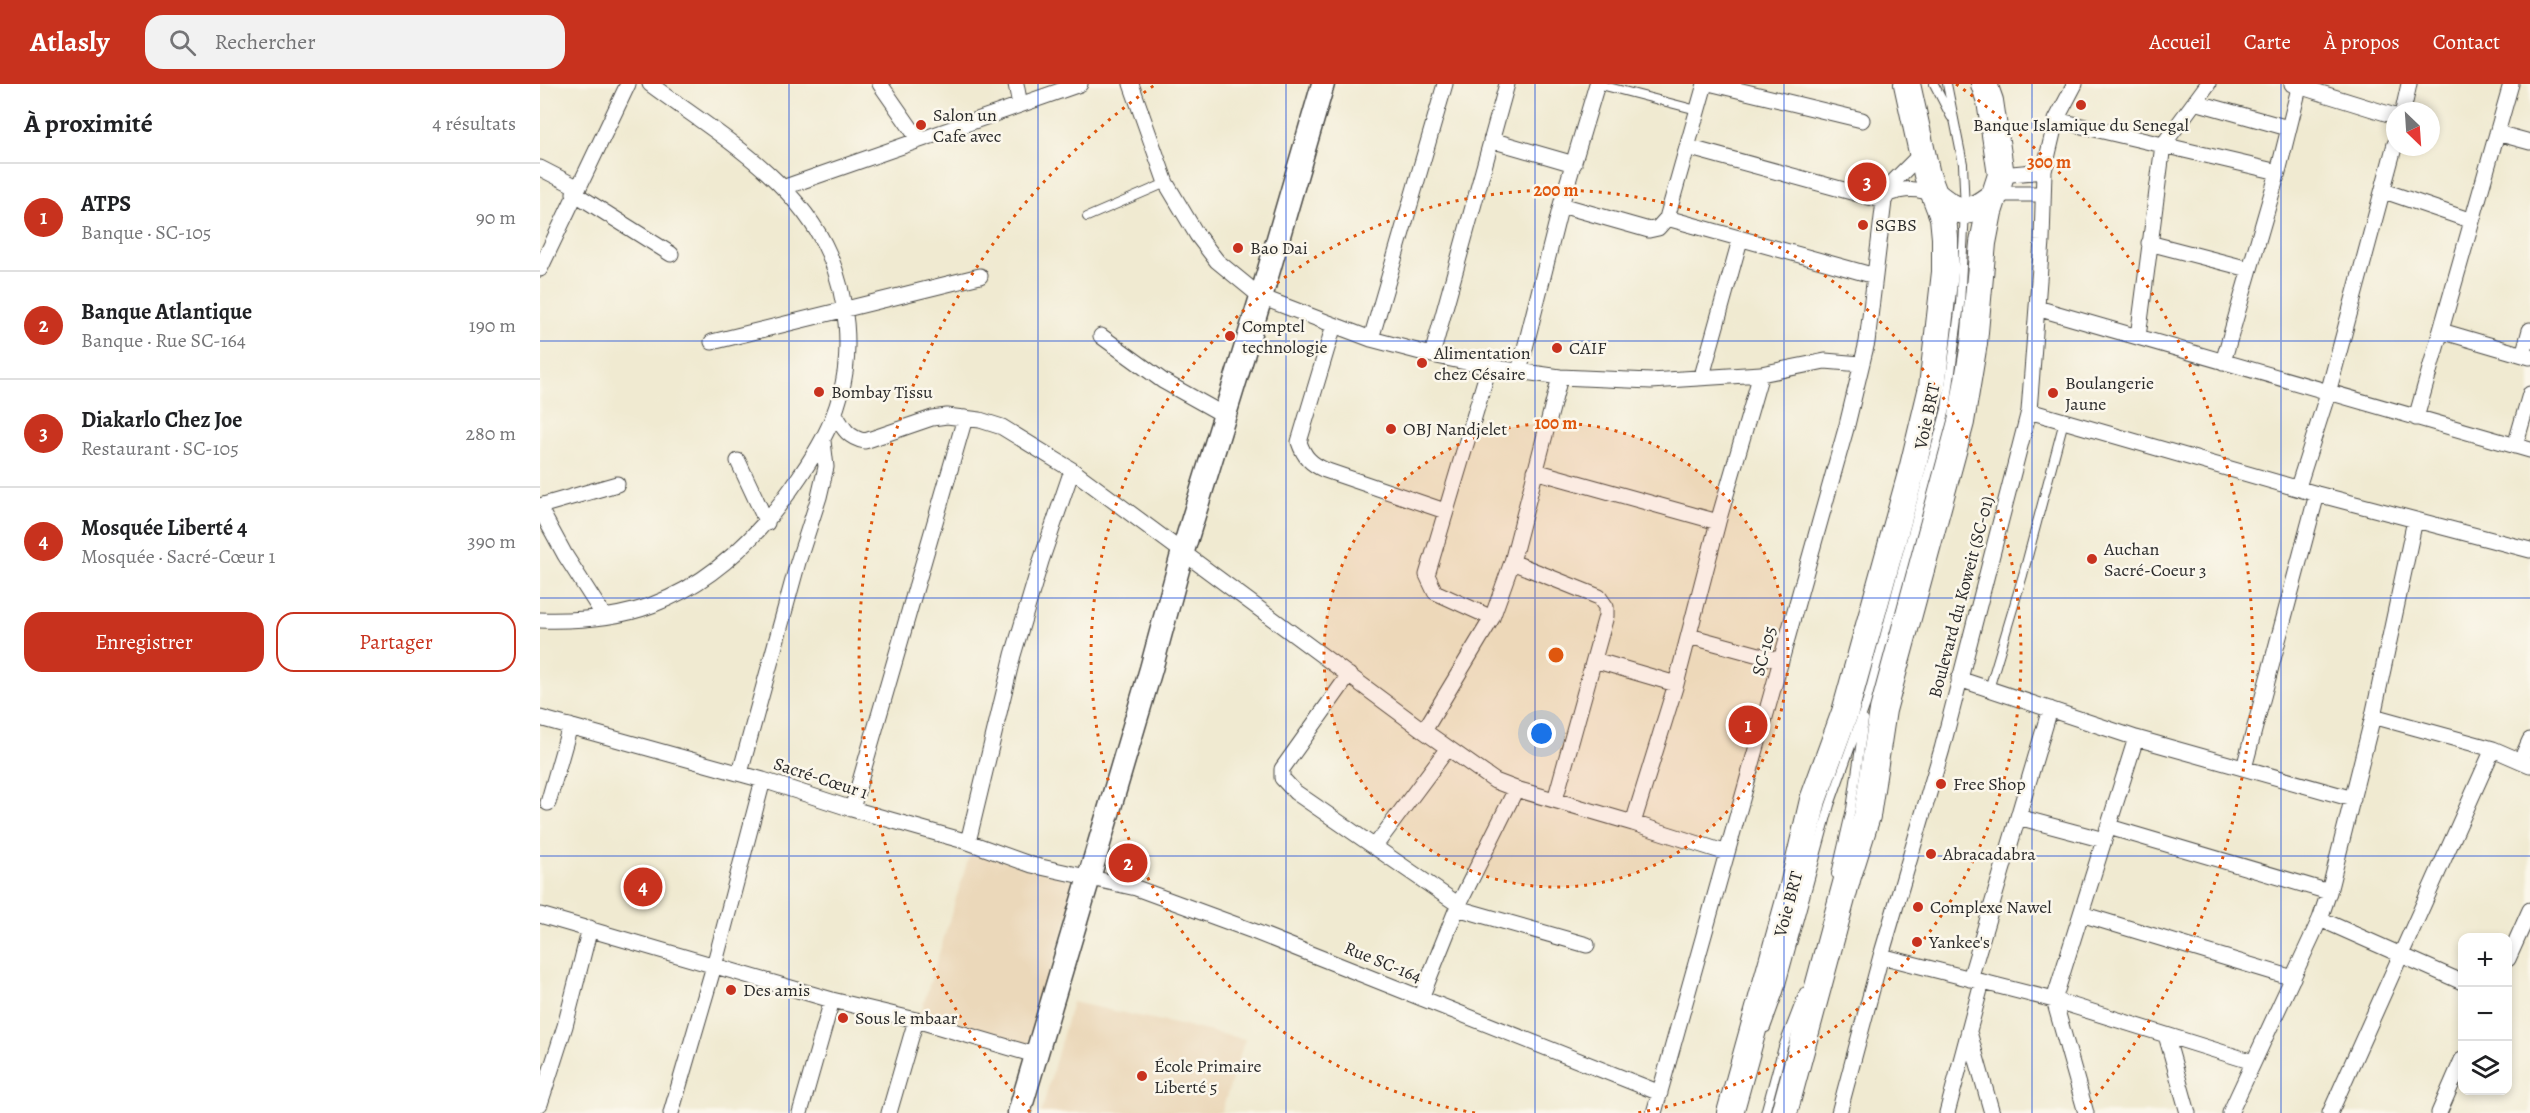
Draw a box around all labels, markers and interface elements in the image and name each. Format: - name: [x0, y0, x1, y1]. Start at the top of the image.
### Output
- search box: [145, 15, 565, 69]
- text: Atlasly: [30, 23, 109, 61]
- icon: search: [166, 26, 199, 59]
- text: Rechercher: [214, 27, 316, 57]
- text: Accueil: [2149, 28, 2211, 56]
- text: Carte: [2244, 28, 2291, 56]
- text: À propos: [2324, 28, 2400, 56]
- text: Contact: [2433, 28, 2500, 56]
- marker: Banque Islamique du Senegal: [2074, 98, 2088, 112]
- north arrow: [2386, 102, 2440, 156]
- place label: Salon un Cafe avec: [933, 103, 1001, 148]
- text: À proximité: [24, 106, 153, 141]
- text: 4 résultats: [432, 110, 516, 137]
- place label: Banque Islamique du Senegal: [1973, 113, 2190, 137]
- marker: Salon un Cafe avec: [914, 118, 928, 132]
- text: 300 m: [2027, 150, 2071, 174]
- pin: 3: [1848, 160, 1886, 204]
- text: 200 m: [1533, 178, 1579, 202]
- text: ATPS: [81, 189, 131, 219]
- text: 1: [40, 204, 47, 231]
- text: 90 m: [476, 204, 516, 231]
- place label: SGBS: [1875, 213, 1917, 237]
- marker: SGBS: [1856, 218, 1870, 232]
- text: Banque · SC-105: [81, 219, 211, 246]
- place label: Bao Dai: [1250, 236, 1308, 260]
- marker: Bao Dai: [1231, 241, 1245, 255]
- text: Banque Atlantique: [81, 297, 252, 327]
- text: 2: [39, 312, 48, 339]
- text: 190 m: [469, 312, 516, 339]
- place label: Comptel technologie: [1242, 314, 1328, 359]
- text: Banque · Rue SC-164: [81, 327, 246, 354]
- marker: Comptel technologie: [1223, 329, 1237, 343]
- place label: CAIF: [1569, 336, 1607, 360]
- place label: Alimentation chez Césaire: [1433, 341, 1531, 386]
- marker: CAIF: [1550, 341, 1564, 355]
- marker: Alimentation chez Césaire: [1415, 356, 1429, 370]
- place label: Boulangerie Jaune: [2065, 371, 2154, 416]
- place label: Bombay Tissu: [831, 380, 933, 404]
- street label: Voie BRT: [1908, 381, 1946, 452]
- marker: Bombay Tissu: [812, 385, 826, 399]
- marker: Boulangerie Jaune: [2046, 386, 2060, 400]
- text: Diakarlo Chez Joe: [81, 405, 243, 435]
- text: 100 m: [1535, 411, 1577, 435]
- place label: OBJ Nandjelet: [1403, 417, 1507, 441]
- text: 3: [39, 420, 48, 447]
- text: 280 m: [466, 420, 516, 447]
- marker: OBJ Nandjelet: [1384, 422, 1398, 436]
- text: Restaurant · SC-105: [81, 435, 239, 462]
- street label: Boulevard du Koweit (SC-01): [1922, 493, 2000, 701]
- text: Mosquée Liberté 4: [81, 513, 247, 543]
- text: 4: [39, 528, 48, 555]
- text: 390 m: [467, 528, 516, 555]
- place label: Auchan Sacré-Coeur 3: [2103, 537, 2206, 582]
- text: Mosquée · Sacré-Cœur 1: [81, 543, 275, 570]
- marker: Auchan Sacré-Coeur 3: [2085, 552, 2099, 566]
- button: Enregistrer: [24, 612, 264, 672]
- button: Partager: [276, 612, 516, 672]
- street label: SC-105: [1746, 623, 1782, 679]
- centre of rings: [1546, 645, 1566, 665]
- pin: 1: [1728, 702, 1768, 748]
- your location: [1527, 719, 1556, 748]
- street label: Sacré-Cœur 1: [771, 751, 871, 805]
- place label: Free Shop: [1953, 772, 2026, 796]
- marker: Free Shop: [1934, 777, 1948, 791]
- pin: 2: [1108, 840, 1148, 886]
- place label: Abracadabra: [1942, 842, 2036, 866]
- marker: Abracadabra: [1924, 847, 1938, 861]
- pin: 4: [624, 864, 662, 910]
- street label: Voie BRT: [1767, 868, 1808, 940]
- place label: Complexe Nawel: [1930, 895, 2052, 919]
- marker: Complexe Nawel: [1911, 900, 1925, 914]
- place label: Yankee's: [1928, 930, 1990, 954]
- map controls: [2458, 933, 2512, 1095]
- button: +: [2458, 933, 2512, 987]
- marker: Yankee's: [1910, 935, 1924, 949]
- street label: Rue SC-164: [1341, 936, 1425, 988]
- place label: Des amis: [743, 978, 810, 1002]
- marker: Des amis: [724, 983, 738, 997]
- button: −: [2458, 987, 2512, 1041]
- place label: Sous le mbaar: [855, 1006, 958, 1030]
- marker: Sous le mbaar: [836, 1011, 850, 1025]
- button: layers: [2458, 1041, 2512, 1095]
- place label: École Primaire Liberté 5: [1154, 1054, 1261, 1099]
- marker: École Primaire Liberté 5: [1135, 1069, 1149, 1083]

